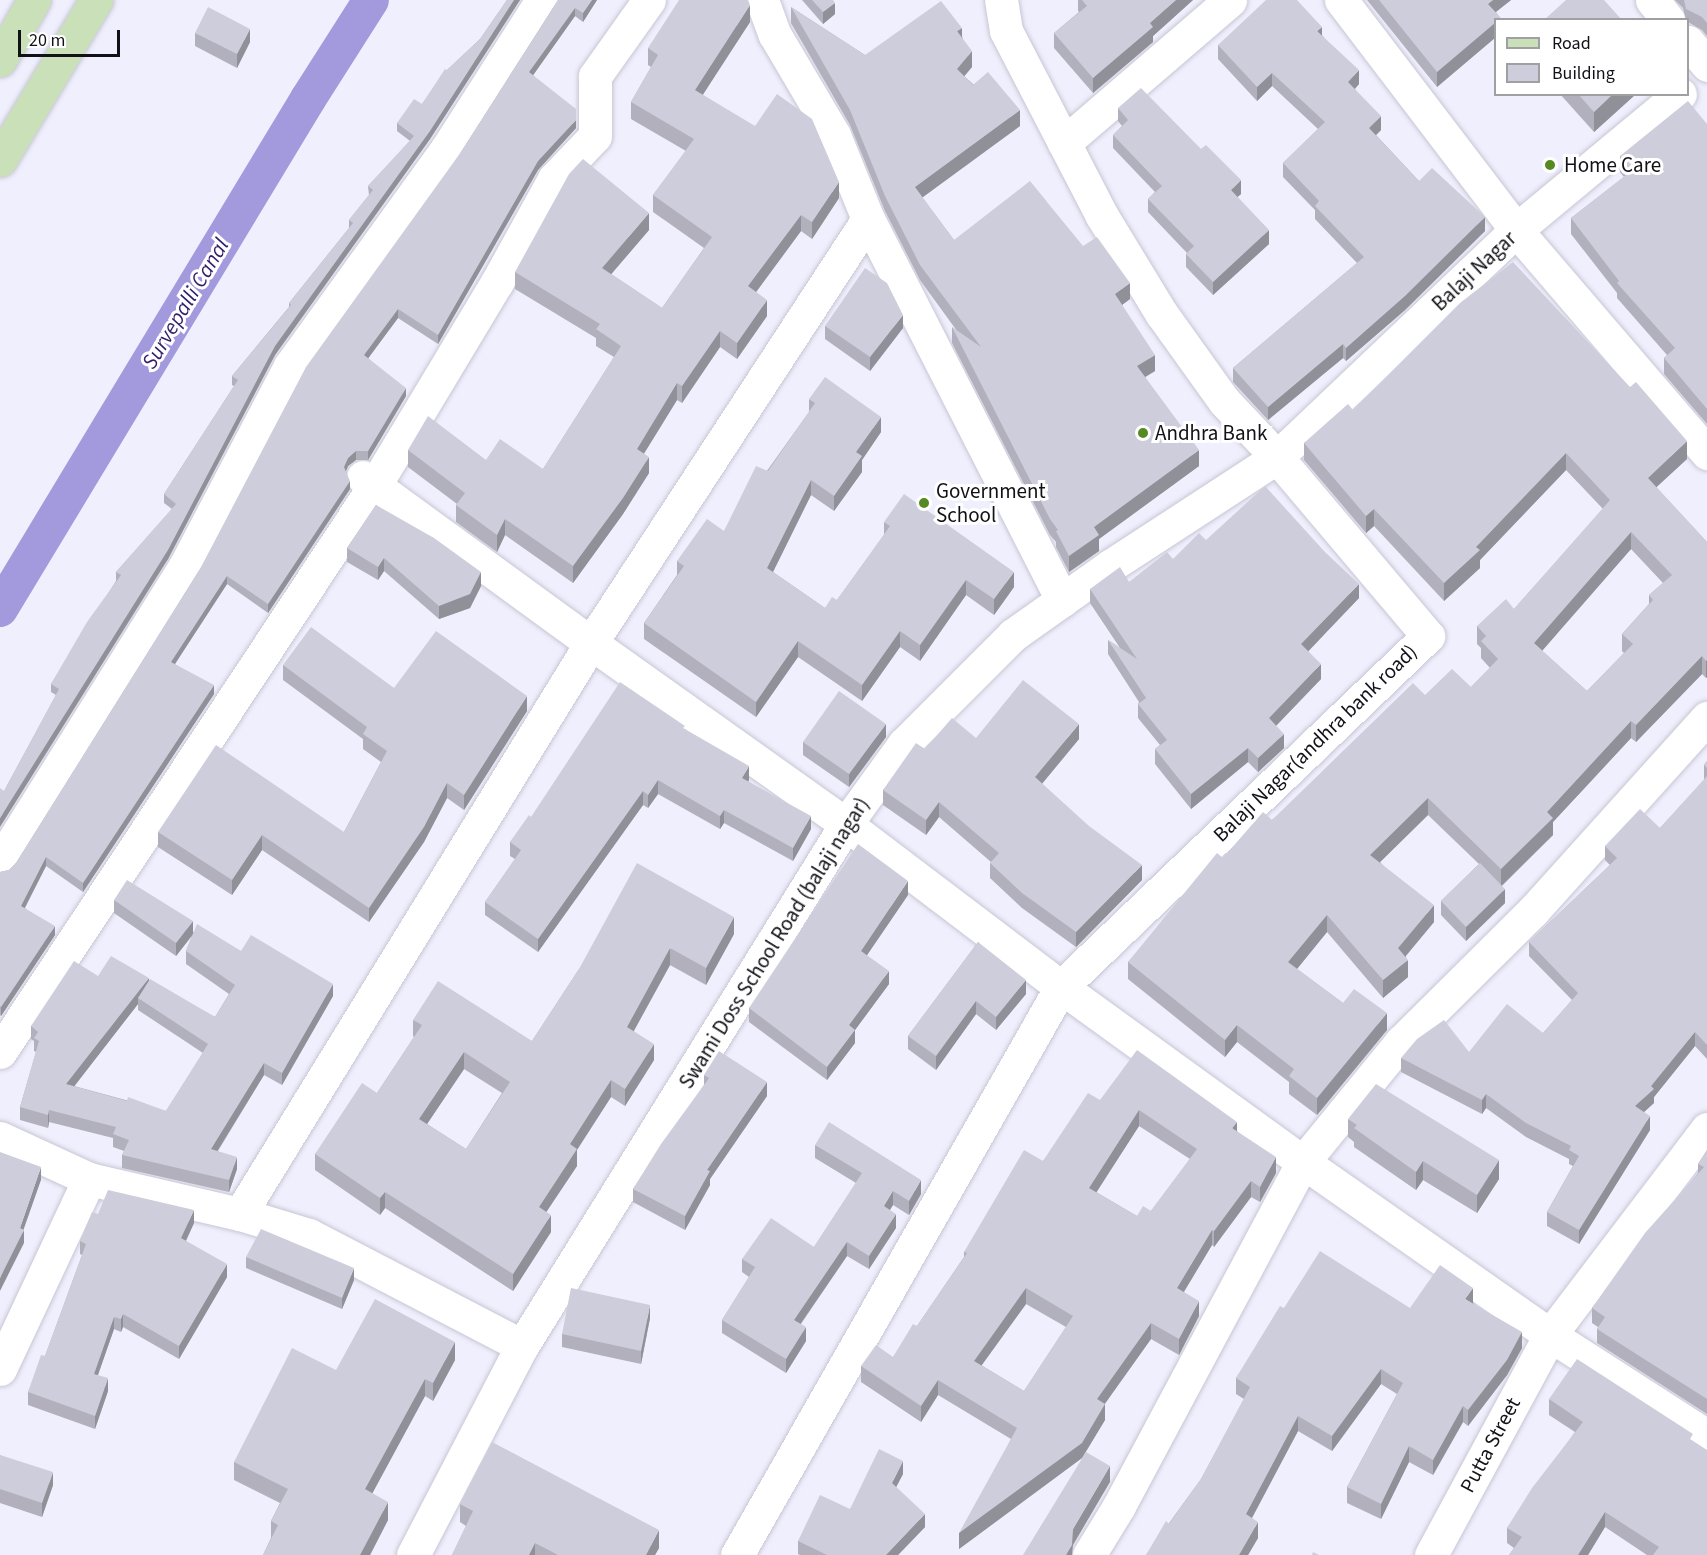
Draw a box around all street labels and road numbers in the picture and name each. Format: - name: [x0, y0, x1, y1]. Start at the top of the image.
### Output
- street label: Balaji Nagar: [1427, 226, 1521, 316]
- street label: Balaji Nagar(andhra bank road): [1208, 639, 1422, 847]
- street label: Swami Doss School Road (balaji nagar): [674, 793, 874, 1093]
- street label: Putta Street: [1454, 1393, 1526, 1497]

